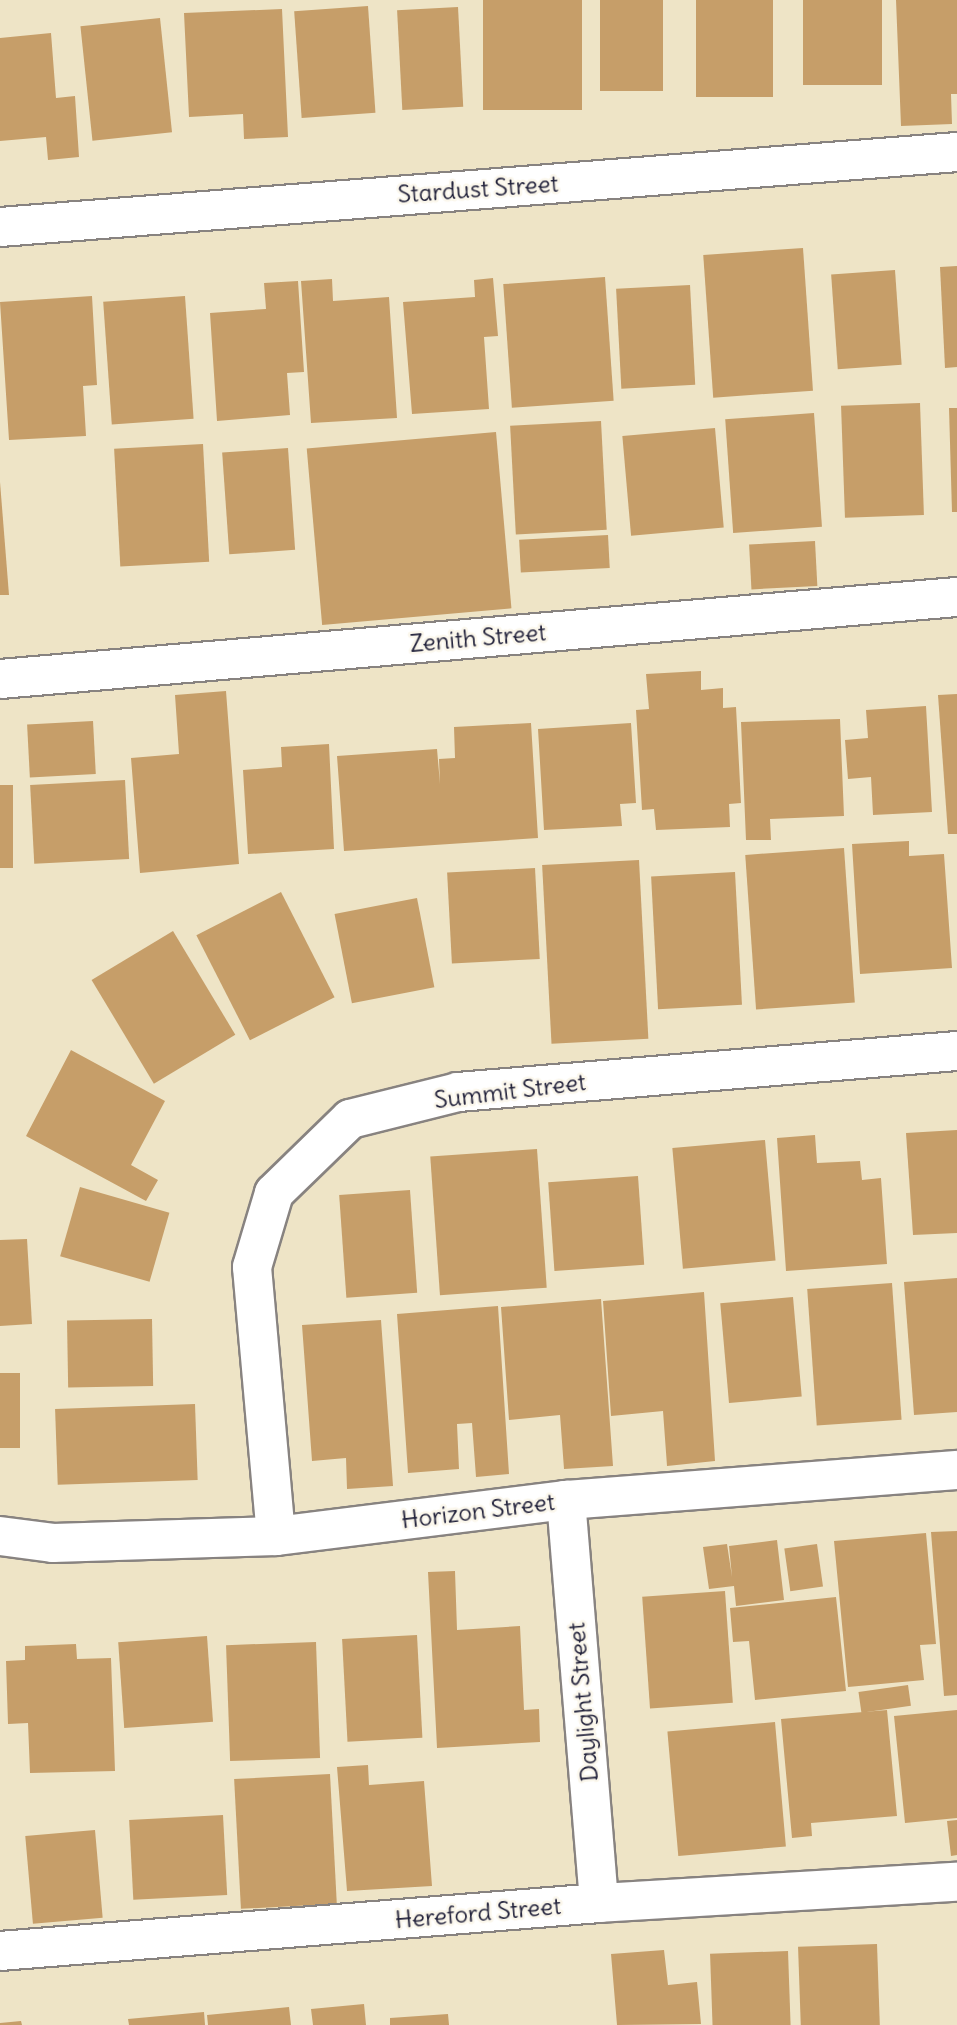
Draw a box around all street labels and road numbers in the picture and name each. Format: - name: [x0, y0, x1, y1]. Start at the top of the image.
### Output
- street label: Stardust Street: [397, 169, 559, 209]
- street label: Zenith Street: [409, 618, 547, 658]
- street label: Summit Street: [432, 1067, 588, 1115]
- street label: Horizon Street: [400, 1487, 556, 1535]
- street label: Daylight Street: [562, 1621, 604, 1783]
- street label: Hereford Street: [394, 1891, 562, 1935]

